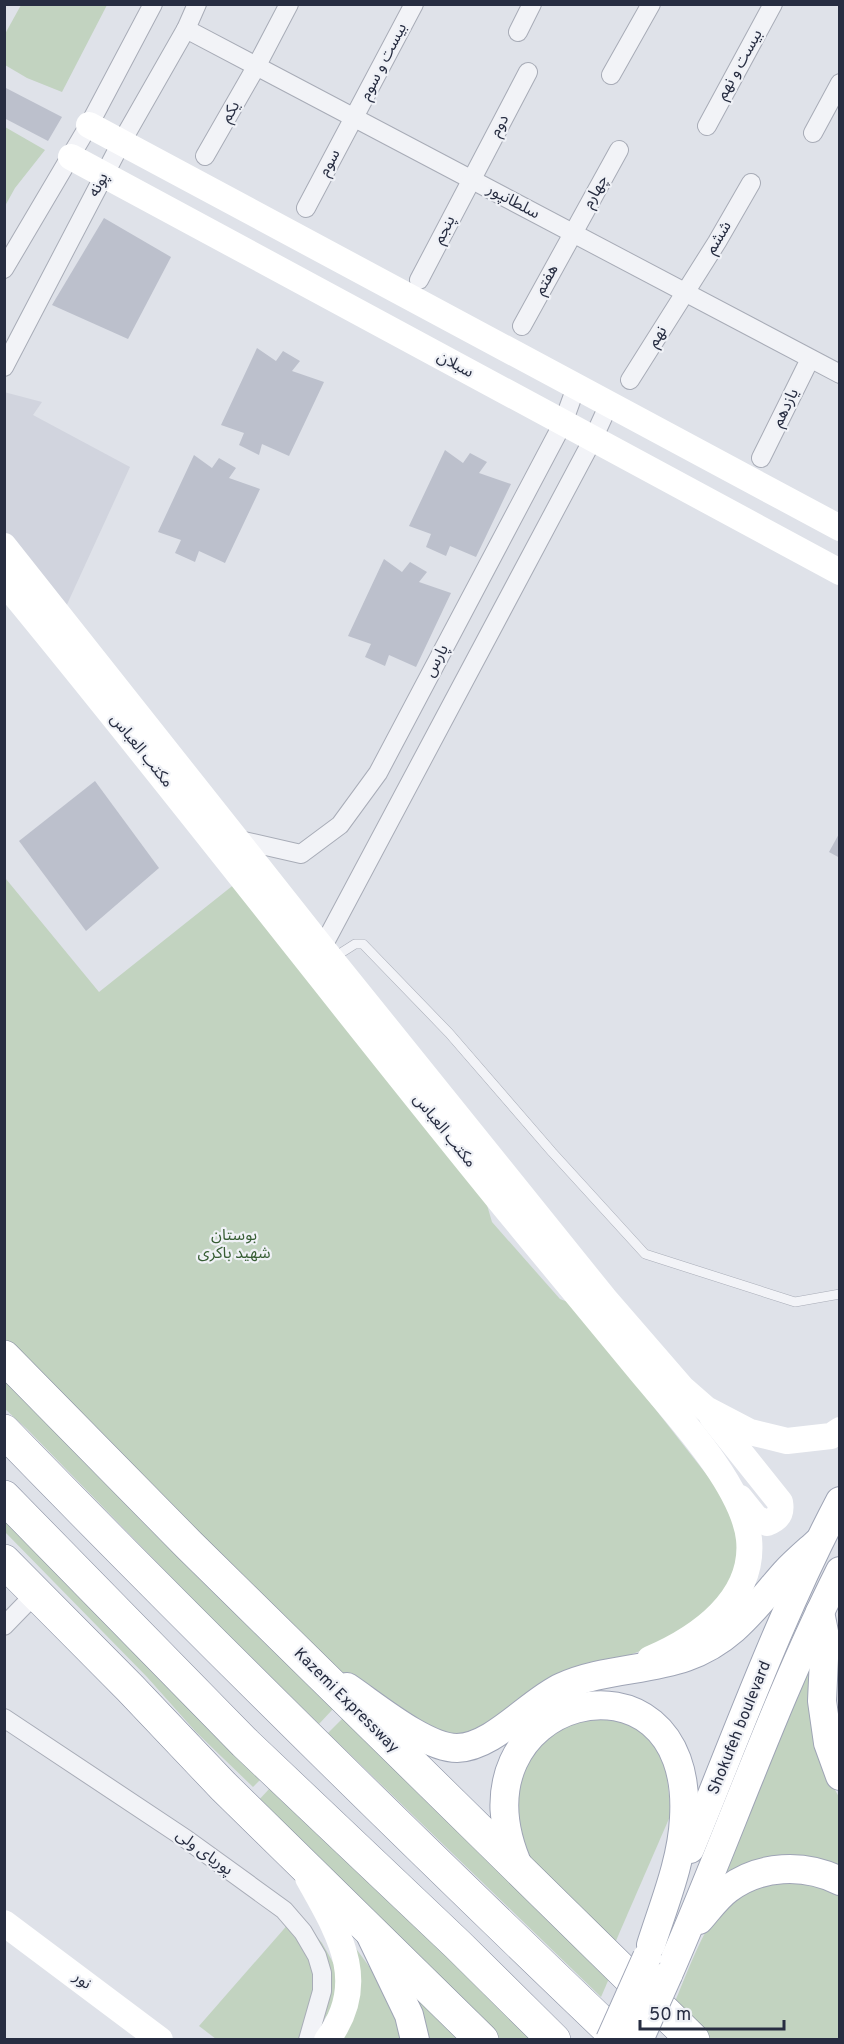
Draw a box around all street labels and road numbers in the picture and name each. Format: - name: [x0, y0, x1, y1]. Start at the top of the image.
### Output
- street label: بیست و سوم: [356, 20, 413, 104]
- street label: بیست و نهم: [712, 26, 768, 104]
- street label: یکم: [217, 98, 246, 127]
- street label: دوم: [486, 111, 515, 141]
- street label: سوم: [315, 146, 346, 180]
- street label: پونه: [84, 170, 114, 200]
- street label: چهارم: [579, 172, 614, 213]
- street label: سلطانپور: [482, 179, 543, 224]
- street label: پنجم: [429, 212, 461, 248]
- street label: ششم: [701, 218, 737, 259]
- street label: هفتم: [530, 261, 564, 299]
- street label: نهم: [644, 323, 673, 352]
- street label: سبلان: [433, 347, 477, 383]
- street label: یازدهم: [768, 385, 805, 431]
- street label: پارس: [420, 641, 454, 681]
- street label: مکتب العباس: [105, 710, 177, 792]
- street label: مکتب العباس: [408, 1090, 480, 1172]
- street label: Kazemi Expressway: [289, 1644, 403, 1758]
- street label: Shokufeh boulevard: [704, 1658, 776, 1798]
- street label: پوریای ولی: [171, 1825, 237, 1881]
- street label: نور: [68, 1967, 95, 1994]

